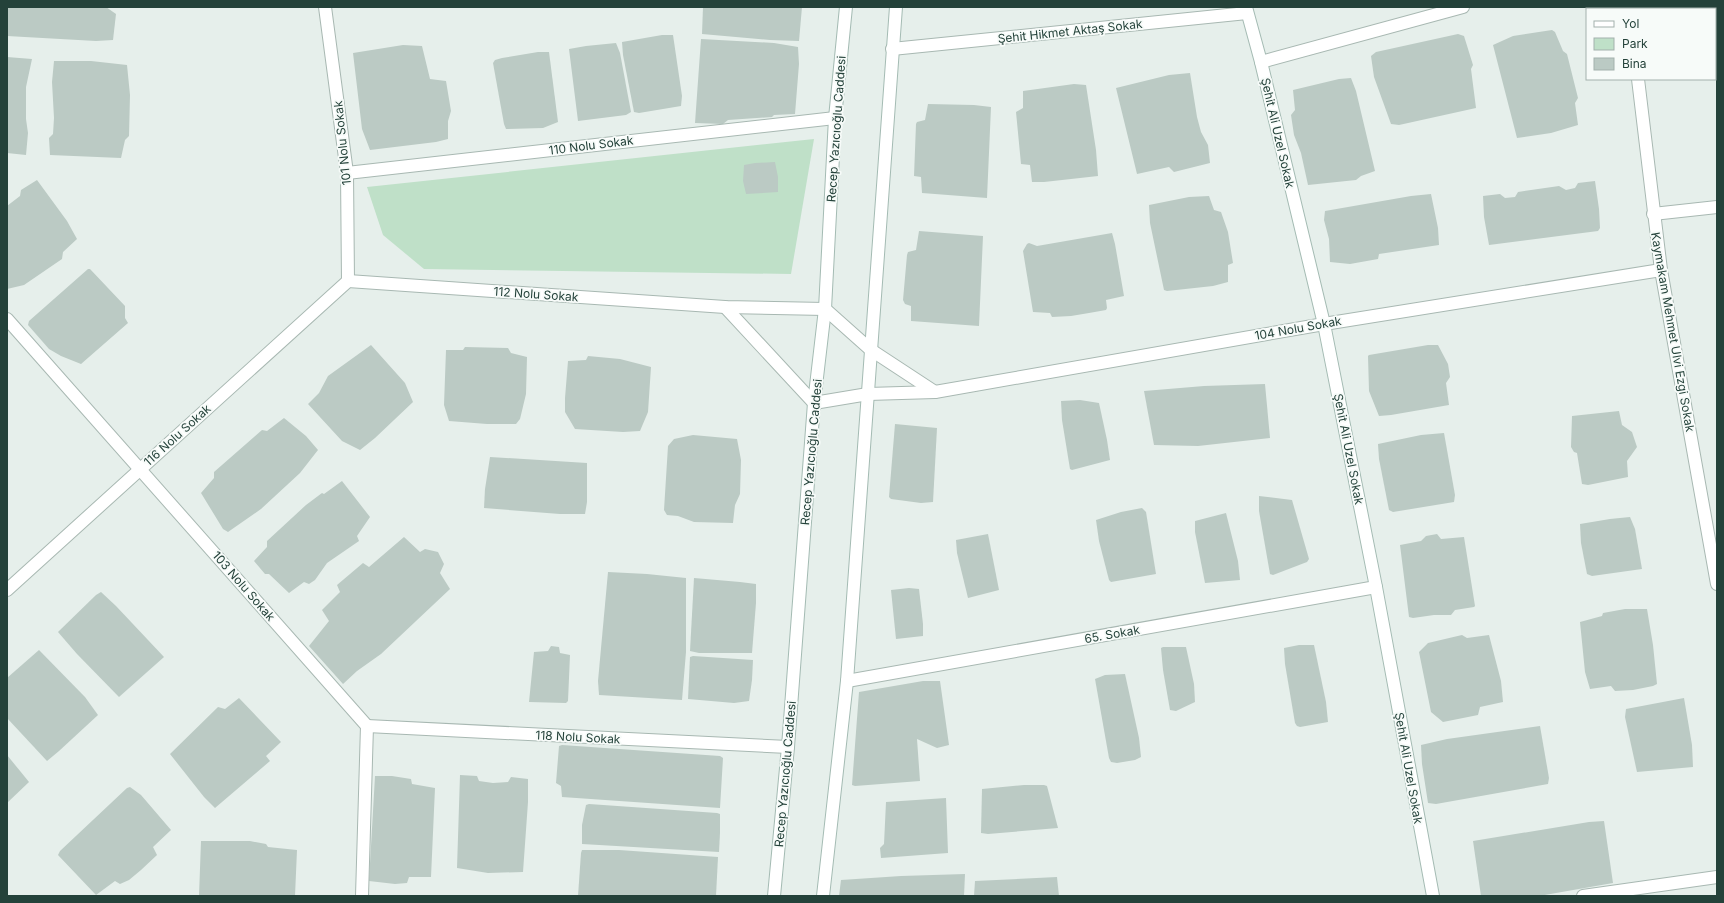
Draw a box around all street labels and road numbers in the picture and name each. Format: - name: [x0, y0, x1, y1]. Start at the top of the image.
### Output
- street label: Şehit Hikmet Aktaş Sokak: [997, 16, 1143, 46]
- street label: Recep Yazıcıoğlu Caddesi: [823, 55, 849, 203]
- street label: Şehit Ali Uzel Sokak: [1258, 76, 1298, 190]
- street label: 101 Nolu Sokak: [330, 99, 354, 186]
- street label: 110 Nolu Sokak: [548, 132, 635, 158]
- street label: Kaymakam Mehmet Ulvi Ezgi Sokak: [1648, 231, 1698, 433]
- street label: 112 Nolu Sokak: [493, 284, 579, 304]
- street label: 104 Nolu Sokak: [1253, 313, 1343, 343]
- street label: Recep Yazıcıoğlu Caddesi: [797, 378, 825, 526]
- street label: Şehit Ali Uzel Sokak: [1331, 392, 1367, 506]
- street label: 116 Nolu Sokak: [140, 401, 214, 469]
- street label: 103 Nolu Sokak: [210, 548, 279, 624]
- street label: 65. Sokak: [1083, 622, 1141, 646]
- street label: Recep Yazıcıoğlu Caddesi: [771, 700, 799, 848]
- street label: Şehit Ali Uzel Sokak: [1392, 711, 1426, 825]
- street label: 118 Nolu Sokak: [535, 727, 621, 747]

